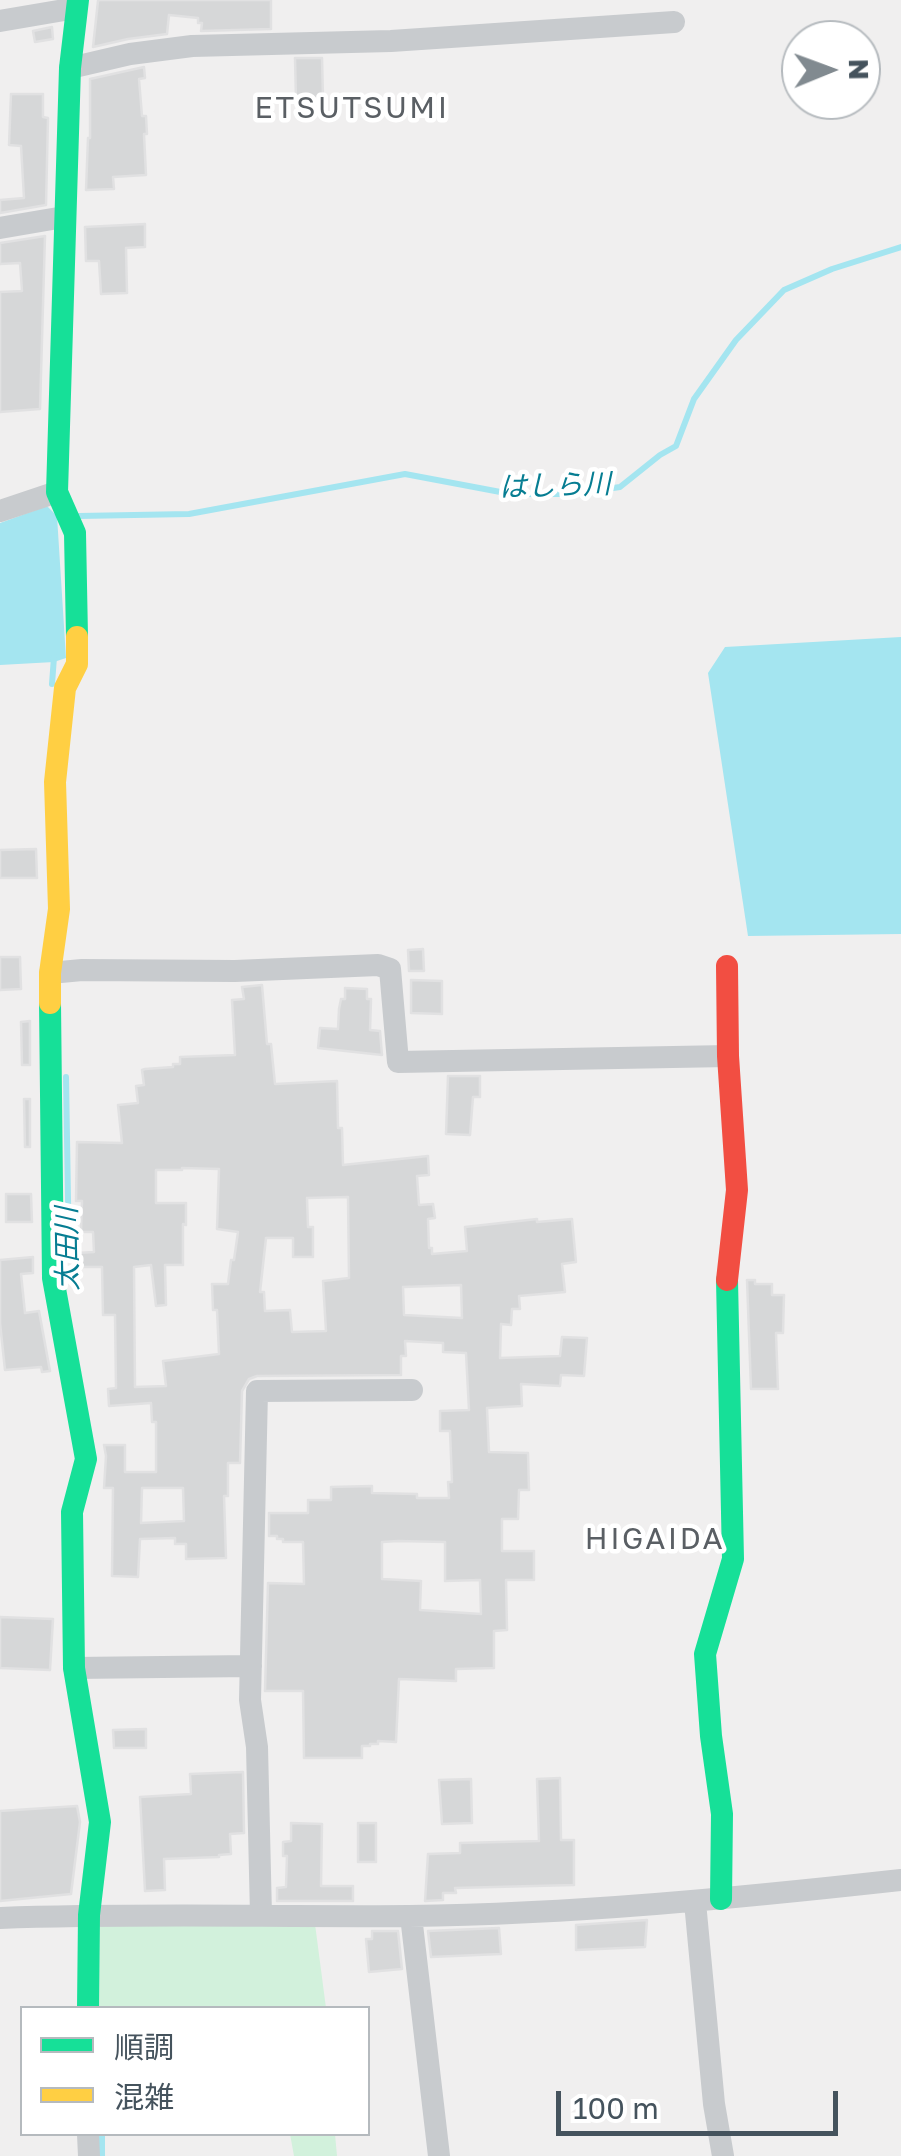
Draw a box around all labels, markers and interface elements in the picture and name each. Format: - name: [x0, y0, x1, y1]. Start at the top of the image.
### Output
- north arrow: [781, 20, 881, 120]
- text: N: [843, 59, 876, 80]
- district label: ETSUTSUMI: [254, 90, 450, 126]
- water label: はしら川: [498, 467, 612, 505]
- water label: 太田川: [50, 1207, 86, 1291]
- district label: HIGAIDA: [585, 1521, 725, 1557]
- legend: [20, 2006, 370, 2136]
- text: 順調: [114, 2029, 174, 2065]
- scale bar: [561, 2071, 844, 2133]
- text: 混雑: [114, 2079, 174, 2115]
- text: 100 m: [573, 2090, 659, 2126]

